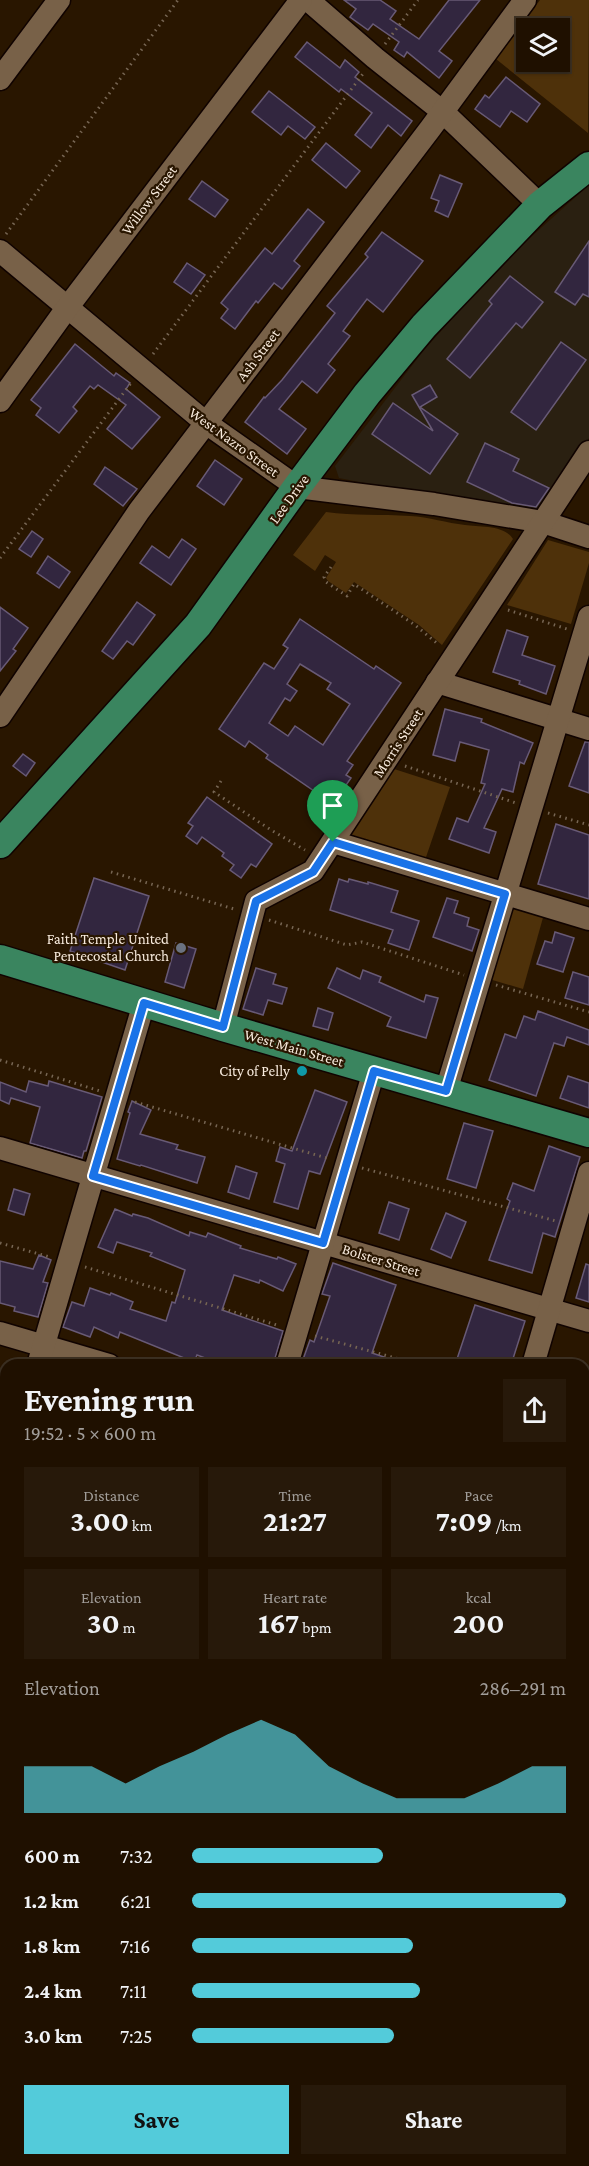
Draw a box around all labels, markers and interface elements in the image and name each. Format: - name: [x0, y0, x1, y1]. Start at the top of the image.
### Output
- map controls: [516, 18, 570, 72]
- button: layers: [516, 18, 570, 72]
- street label: Willow Street: [118, 162, 181, 237]
- street label: Ash Street: [233, 325, 283, 384]
- street label: West Nazro Street: [186, 404, 283, 480]
- street label: Lee Drive: [266, 471, 312, 526]
- street label: Morris Street: [370, 705, 427, 780]
- pin: [307, 780, 358, 842]
- icon: arrive: [316, 789, 349, 822]
- place label: Faith Temple United Pentecostal Church: [47, 931, 169, 964]
- marker: Faith Temple United Pentecostal Church: [174, 941, 188, 955]
- street label: West Main Street: [242, 1026, 347, 1070]
- place label: City of Pelly: [219, 1063, 290, 1080]
- marker: City of Pelly: [295, 1064, 309, 1078]
- street label: Bolster Street: [340, 1241, 423, 1280]
- button: share: [503, 1379, 566, 1442]
- text: Evening run: [24, 1381, 194, 1418]
- text: 19:52 · 5 × 600 m: [24, 1422, 156, 1444]
- text: Distance: [83, 1487, 139, 1504]
- text: Time: [279, 1487, 311, 1504]
- text: Pace: [464, 1487, 493, 1504]
- text: 3.00: [70, 1504, 129, 1537]
- text: 21:27: [263, 1504, 327, 1537]
- text: 7:09: [436, 1504, 493, 1537]
- text: km: [129, 1517, 152, 1534]
- text: /km: [493, 1517, 522, 1534]
- text: Elevation: [81, 1589, 142, 1606]
- text: Heart rate: [263, 1589, 327, 1606]
- text: kcal: [466, 1589, 492, 1606]
- text: 30: [87, 1606, 120, 1639]
- text: 167: [258, 1606, 299, 1639]
- text: 200: [453, 1606, 505, 1639]
- text: m: [120, 1619, 136, 1636]
- text: bpm: [299, 1619, 332, 1636]
- text: Elevation: [24, 1677, 100, 1699]
- text: 286–291 m: [480, 1677, 566, 1699]
- text: 600 m: [24, 1845, 80, 1867]
- text: 7:32: [120, 1845, 152, 1867]
- text: 1.2 km: [24, 1890, 79, 1912]
- text: 6:21: [120, 1890, 151, 1912]
- text: 1.8 km: [24, 1935, 80, 1957]
- text: 7:16: [120, 1935, 150, 1957]
- text: 2.4 km: [24, 1980, 82, 2002]
- text: 7:11: [120, 1980, 147, 2002]
- text: 3.0 km: [24, 2025, 83, 2047]
- text: 7:25: [120, 2025, 152, 2047]
- button: Save: [24, 2085, 289, 2154]
- button: Share: [301, 2085, 566, 2154]

